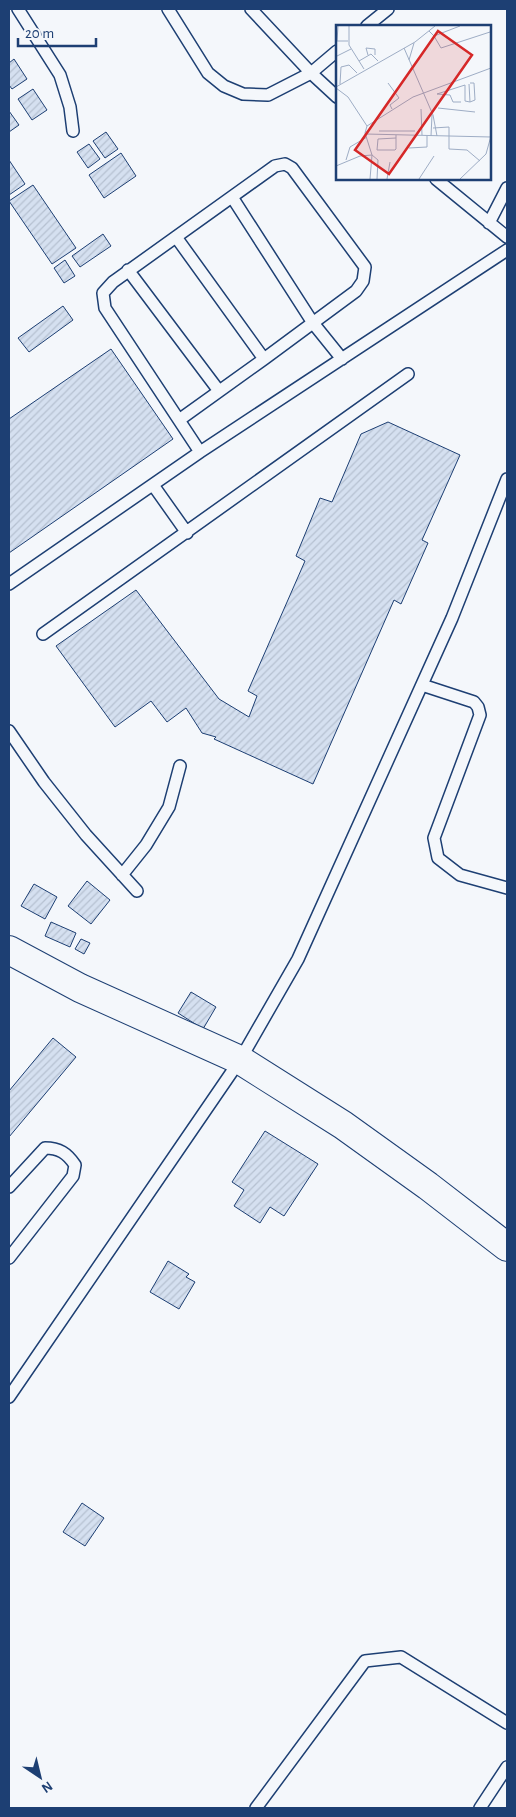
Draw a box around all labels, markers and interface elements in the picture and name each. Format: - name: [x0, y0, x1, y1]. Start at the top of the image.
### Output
- scale bar: [18, 15, 95, 47]
- inset map: [336, 25, 491, 180]
- text: 20 m: [25, 26, 54, 41]
- north arrow: [15, 1752, 65, 1802]
- text: N: [39, 1778, 55, 1795]

